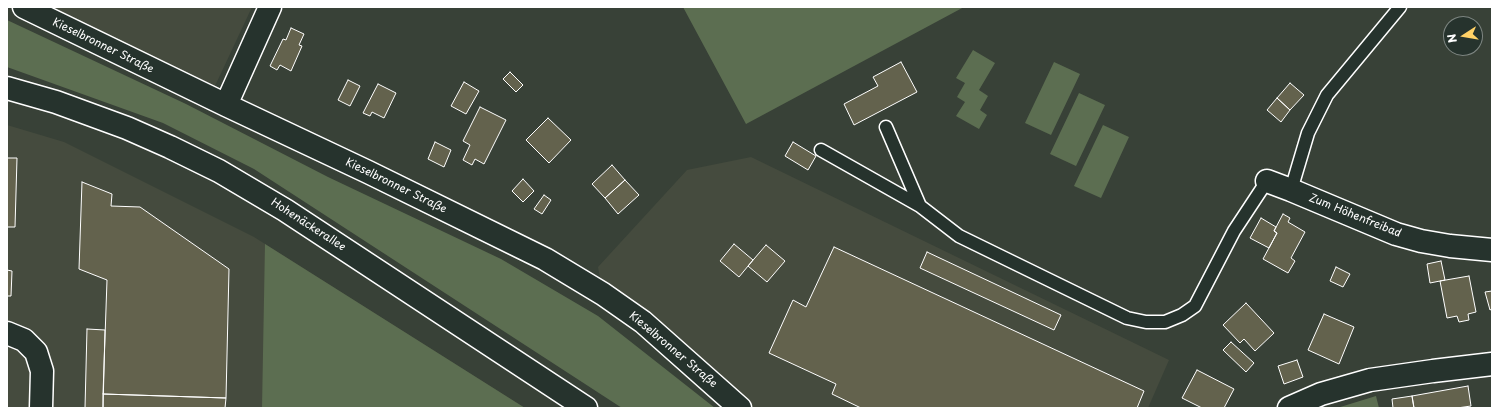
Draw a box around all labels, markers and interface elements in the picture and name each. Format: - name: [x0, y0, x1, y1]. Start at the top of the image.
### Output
- street label: Kieselbronner Straße: [50, 16, 156, 76]
- north arrow: [1443, 16, 1483, 56]
- text: N: [1443, 32, 1461, 44]
- street label: Kieselbronner Straße: [343, 156, 449, 216]
- street label: Zum Höhenfreibad: [1307, 191, 1403, 241]
- street label: Hohenäckerallee: [268, 196, 348, 254]
- street label: Kieselbronner Straße: [626, 309, 720, 391]

